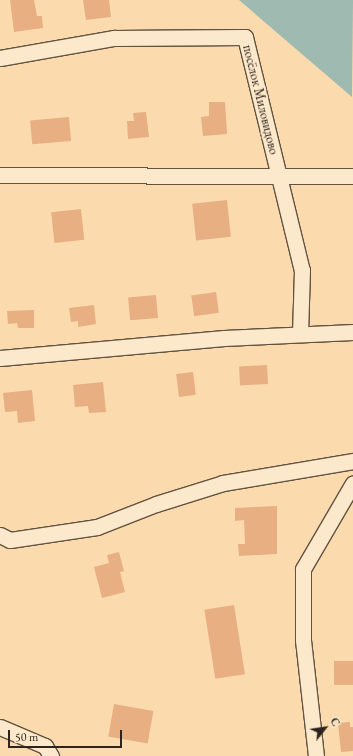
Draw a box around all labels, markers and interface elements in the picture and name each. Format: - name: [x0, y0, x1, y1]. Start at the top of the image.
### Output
- street label: посёлок Миловидово: [239, 44, 281, 156]
- north arrow: [305, 708, 345, 748]
- text: С: [327, 715, 343, 729]
- scale bar: [10, 722, 124, 748]
- text: 50 m: [15, 729, 38, 745]

